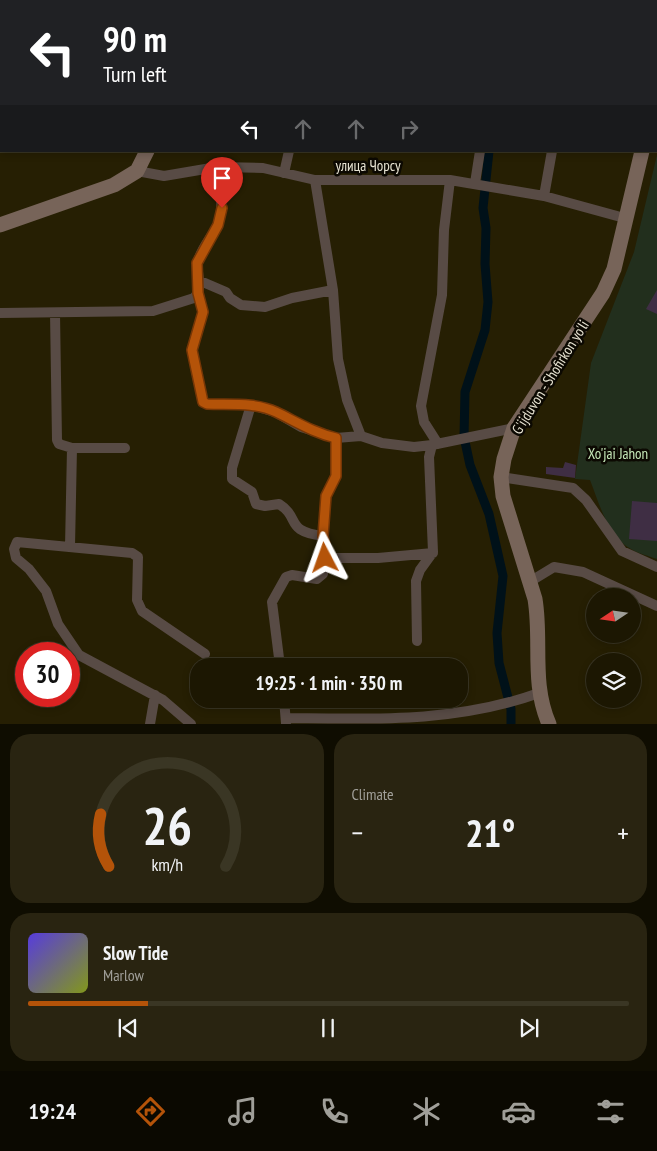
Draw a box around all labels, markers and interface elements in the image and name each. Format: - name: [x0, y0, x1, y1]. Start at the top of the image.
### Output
- text: 90 m: [103, 16, 167, 62]
- icon: left: [20, 20, 85, 85]
- text: Turn left: [103, 60, 167, 88]
- icon: left: [236, 115, 264, 143]
- icon: ahead: [289, 115, 317, 143]
- icon: ahead: [342, 115, 370, 143]
- icon: right: [395, 115, 423, 143]
- street label: улица Чорсу: [335, 156, 401, 175]
- pin: [201, 157, 243, 208]
- icon: arrive: [208, 164, 236, 192]
- street label: G'ijduvon - Shofirkon yo'li: [507, 316, 593, 438]
- park label: Xo'jai Jahon: [588, 444, 648, 463]
- position arrow: [298, 531, 350, 583]
- north arrow: [586, 588, 641, 642]
- map controls: [586, 588, 641, 708]
- speed limit sign: 30: [15, 642, 80, 707]
- button: layers: [586, 653, 641, 708]
- text: 19:25 · 1 min · 350 m: [256, 671, 402, 695]
- text: Climate: [352, 784, 394, 804]
- text: 26: [142, 792, 192, 859]
- text: 21°: [465, 808, 515, 857]
- text: −: [352, 814, 363, 851]
- text: +: [617, 814, 629, 851]
- text: km/h: [151, 853, 183, 876]
- text: Slow Tide: [103, 941, 168, 965]
- text: Marlow: [103, 965, 144, 985]
- icon: previous: [114, 1014, 142, 1042]
- icon: pause: [314, 1014, 342, 1042]
- icon: next: [515, 1014, 543, 1042]
- icon: directions: [133, 1094, 168, 1129]
- icon: music: [225, 1094, 260, 1129]
- icon: phone: [317, 1094, 352, 1129]
- icon: climate: [409, 1094, 444, 1129]
- icon: car: [501, 1094, 536, 1129]
- icon: filters: [593, 1094, 628, 1129]
- text: 19:24: [29, 1097, 76, 1125]

